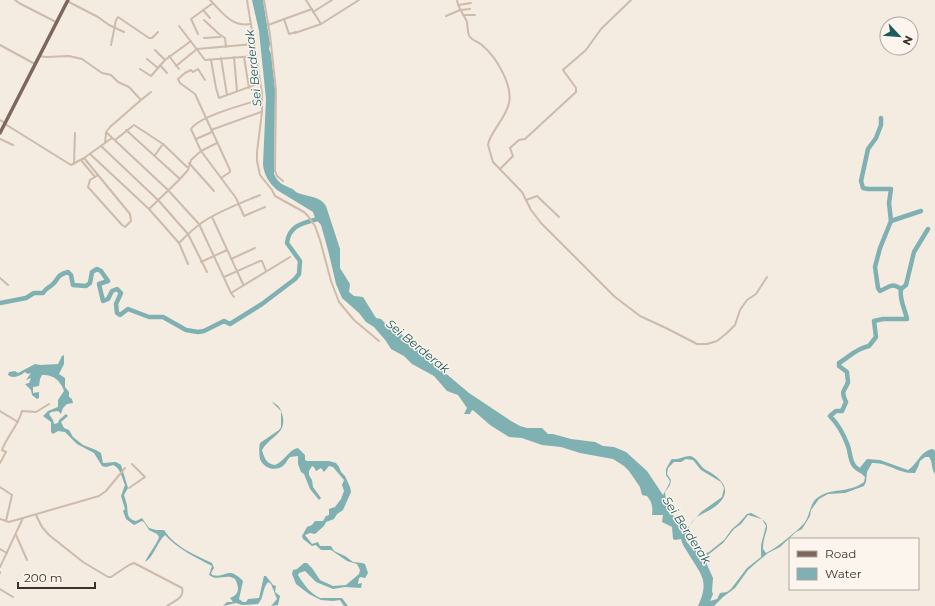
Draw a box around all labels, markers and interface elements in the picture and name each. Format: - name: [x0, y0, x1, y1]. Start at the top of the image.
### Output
- north arrow: [879, 16, 919, 56]
- water label: Sei Berderak: [241, 28, 264, 107]
- text: N: [900, 33, 916, 47]
- water label: Sei Berderak: [383, 316, 453, 377]
- water label: Sei Berderak: [660, 494, 715, 567]
- legend: [789, 538, 919, 590]
- text: Road: [825, 546, 856, 561]
- scale bar: [18, 564, 95, 590]
- text: Water: [825, 566, 862, 581]
- text: 200 m: [24, 570, 63, 585]

